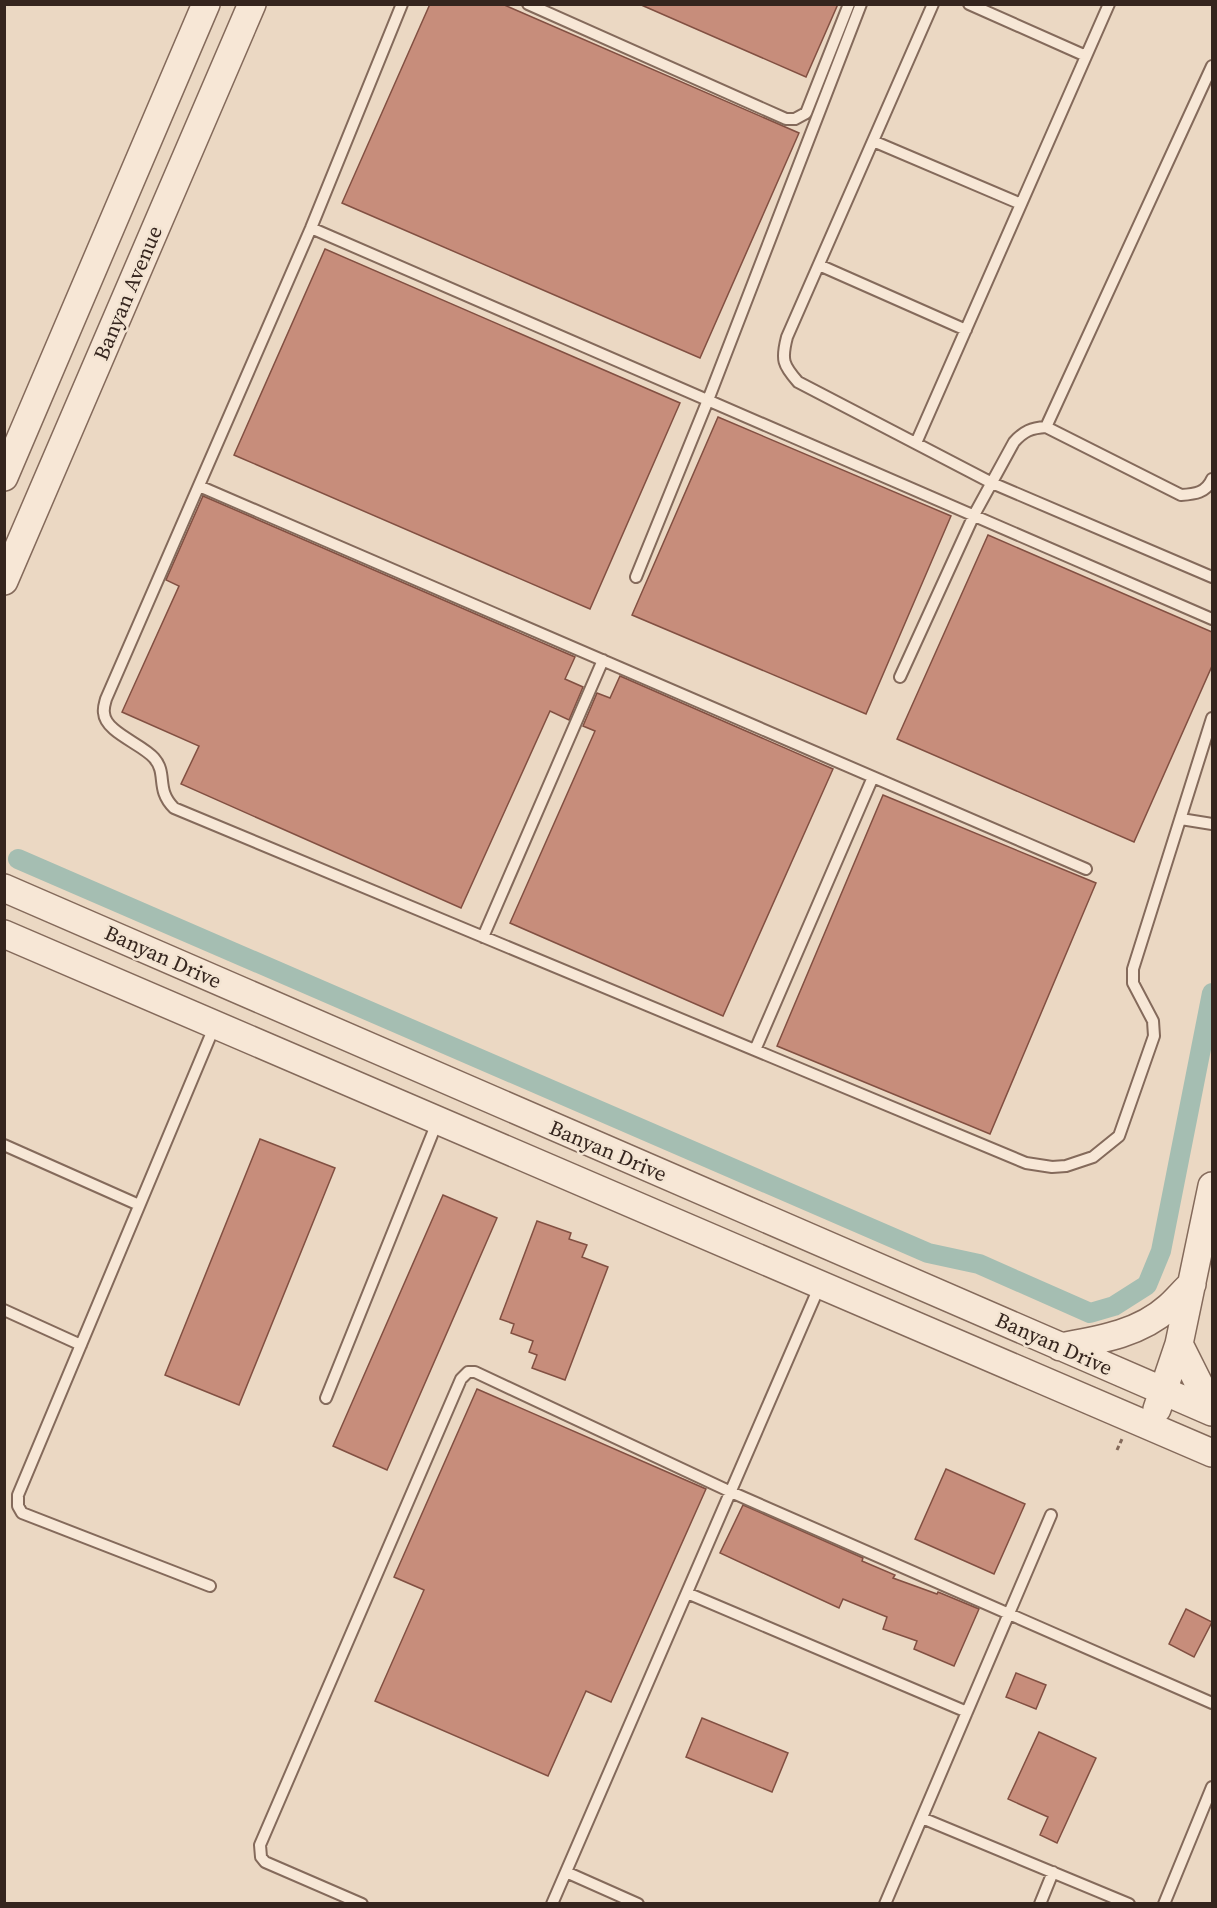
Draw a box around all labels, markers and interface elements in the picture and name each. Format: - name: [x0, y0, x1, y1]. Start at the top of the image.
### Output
- street label: Banyan Avenue: [86, 221, 169, 364]
- street label: Banyan Drive: [100, 918, 226, 995]
- street label: Banyan Drive: [545, 1113, 671, 1188]
- street label: Banyan Drive: [991, 1305, 1117, 1382]

